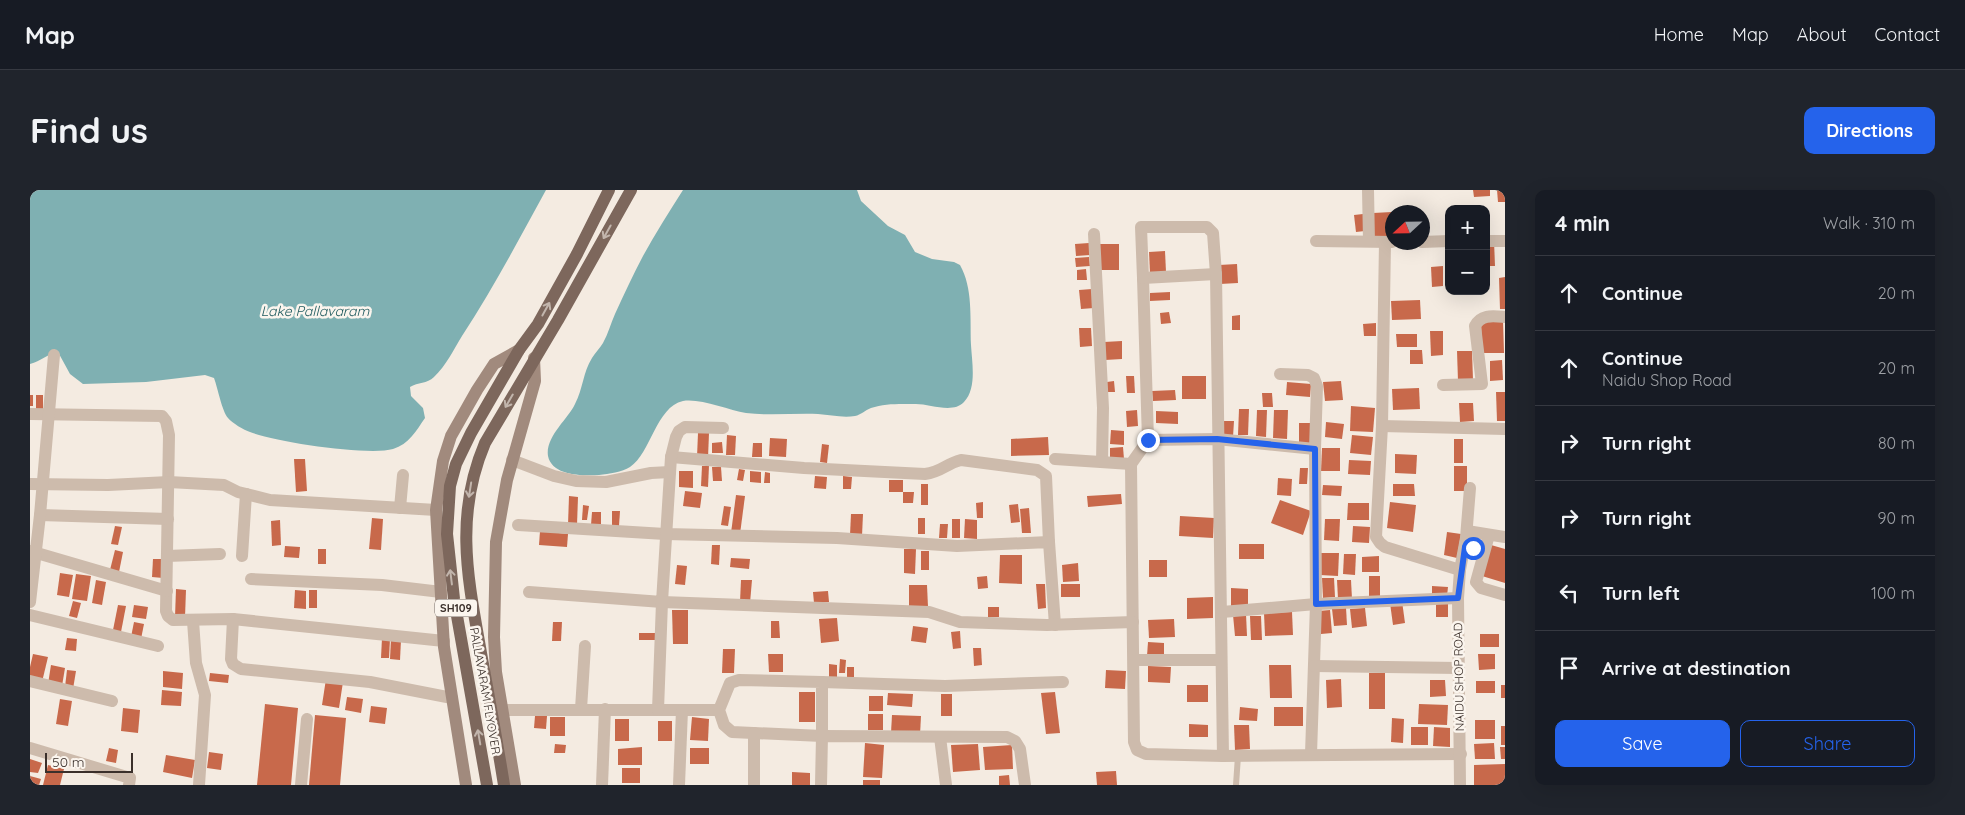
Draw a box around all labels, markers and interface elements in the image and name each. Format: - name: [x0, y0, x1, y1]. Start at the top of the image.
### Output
- text: Map: [25, 20, 75, 50]
- text: Home: [1654, 23, 1704, 46]
- text: Map: [1732, 23, 1769, 46]
- text: About: [1797, 23, 1847, 46]
- text: Contact: [1875, 23, 1940, 46]
- button: Directions: [1804, 107, 1935, 154]
- text: Find us: [30, 108, 148, 152]
- north arrow: [1385, 205, 1430, 250]
- map controls: [1445, 205, 1490, 295]
- button: +: [1445, 205, 1490, 250]
- text: 4 min: [1555, 210, 1610, 236]
- text: Walk · 310 m: [1823, 213, 1915, 233]
- one-way arrow: [602, 225, 612, 240]
- button: −: [1445, 250, 1490, 295]
- icon: ahead: [1555, 279, 1583, 307]
- text: Continue: [1602, 281, 1683, 305]
- text: 20 m: [1878, 283, 1915, 303]
- water label: Lake Pallavaram: [261, 302, 370, 320]
- one-way arrow: [542, 302, 551, 317]
- text: Continue: [1602, 346, 1683, 370]
- icon: ahead: [1555, 354, 1583, 382]
- text: 20 m: [1878, 358, 1915, 378]
- text: Naidu Shop Road: [1602, 370, 1732, 390]
- one-way arrow: [504, 393, 514, 407]
- route end: [1137, 429, 1160, 452]
- icon: right: [1555, 429, 1583, 457]
- text: Turn right: [1602, 431, 1691, 455]
- text: 80 m: [1878, 433, 1915, 453]
- one-way arrow: [465, 481, 475, 497]
- icon: right: [1555, 504, 1583, 532]
- text: Turn right: [1602, 506, 1691, 530]
- text: 90 m: [1878, 508, 1915, 528]
- route start: [1462, 537, 1485, 560]
- one-way arrow: [446, 569, 456, 585]
- icon: left: [1555, 579, 1583, 607]
- text: Turn left: [1602, 581, 1680, 605]
- text: 100 m: [1871, 583, 1915, 603]
- road number: SH109: [435, 599, 477, 616]
- street label: NAIDU SHOP ROAD: [1450, 622, 1467, 731]
- street label: PALLAVARAM FLYOVER: [467, 626, 504, 756]
- icon: arrive: [1555, 654, 1583, 682]
- text: Arrive at destination: [1602, 656, 1791, 680]
- button: Save: [1555, 720, 1730, 767]
- button: Share: [1740, 720, 1915, 767]
- one-way arrow: [473, 729, 483, 745]
- scale bar: [45, 750, 132, 773]
- text: 50 m: [52, 753, 85, 771]

